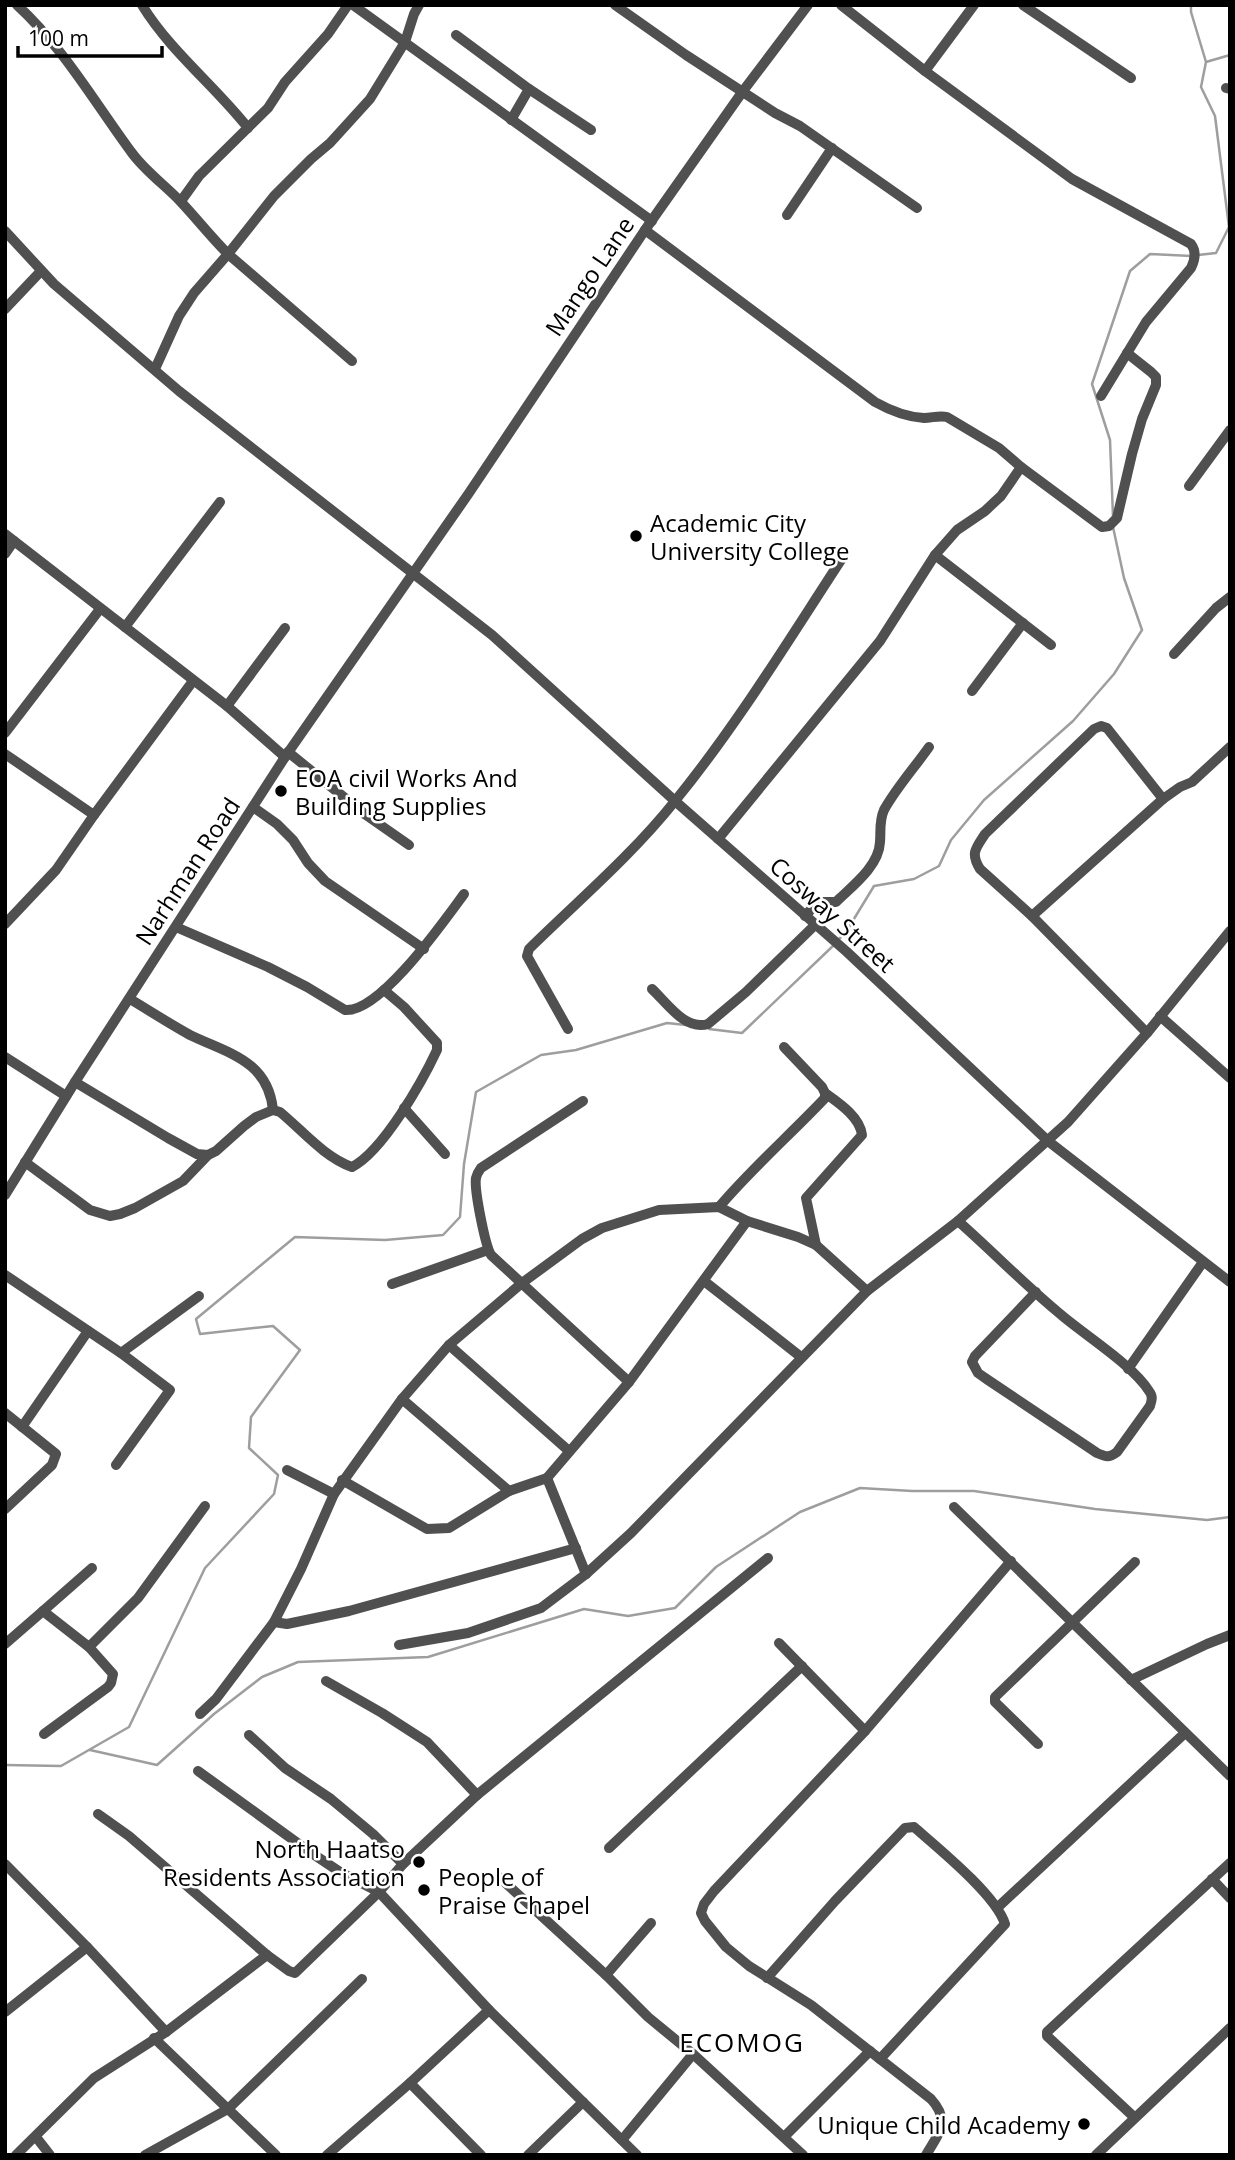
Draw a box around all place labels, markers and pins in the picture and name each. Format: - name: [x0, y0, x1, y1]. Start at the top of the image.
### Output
- place label: Academic City University College: [650, 506, 850, 567]
- marker: Academic City University College: [628, 528, 644, 544]
- place label: EOA civil Works And Building Supplies: [295, 761, 518, 822]
- marker: EOA civil Works And Building Supplies: [273, 783, 289, 799]
- place label: North Haatso Residents Association: [163, 1832, 405, 1893]
- marker: North Haatso Residents Association: [411, 1854, 427, 1870]
- place label: People of Praise Chapel: [438, 1860, 590, 1921]
- marker: People of Praise Chapel: [416, 1882, 432, 1898]
- place label: Unique Child Academy: [817, 2108, 1071, 2141]
- marker: Unique Child Academy: [1076, 2116, 1092, 2132]

